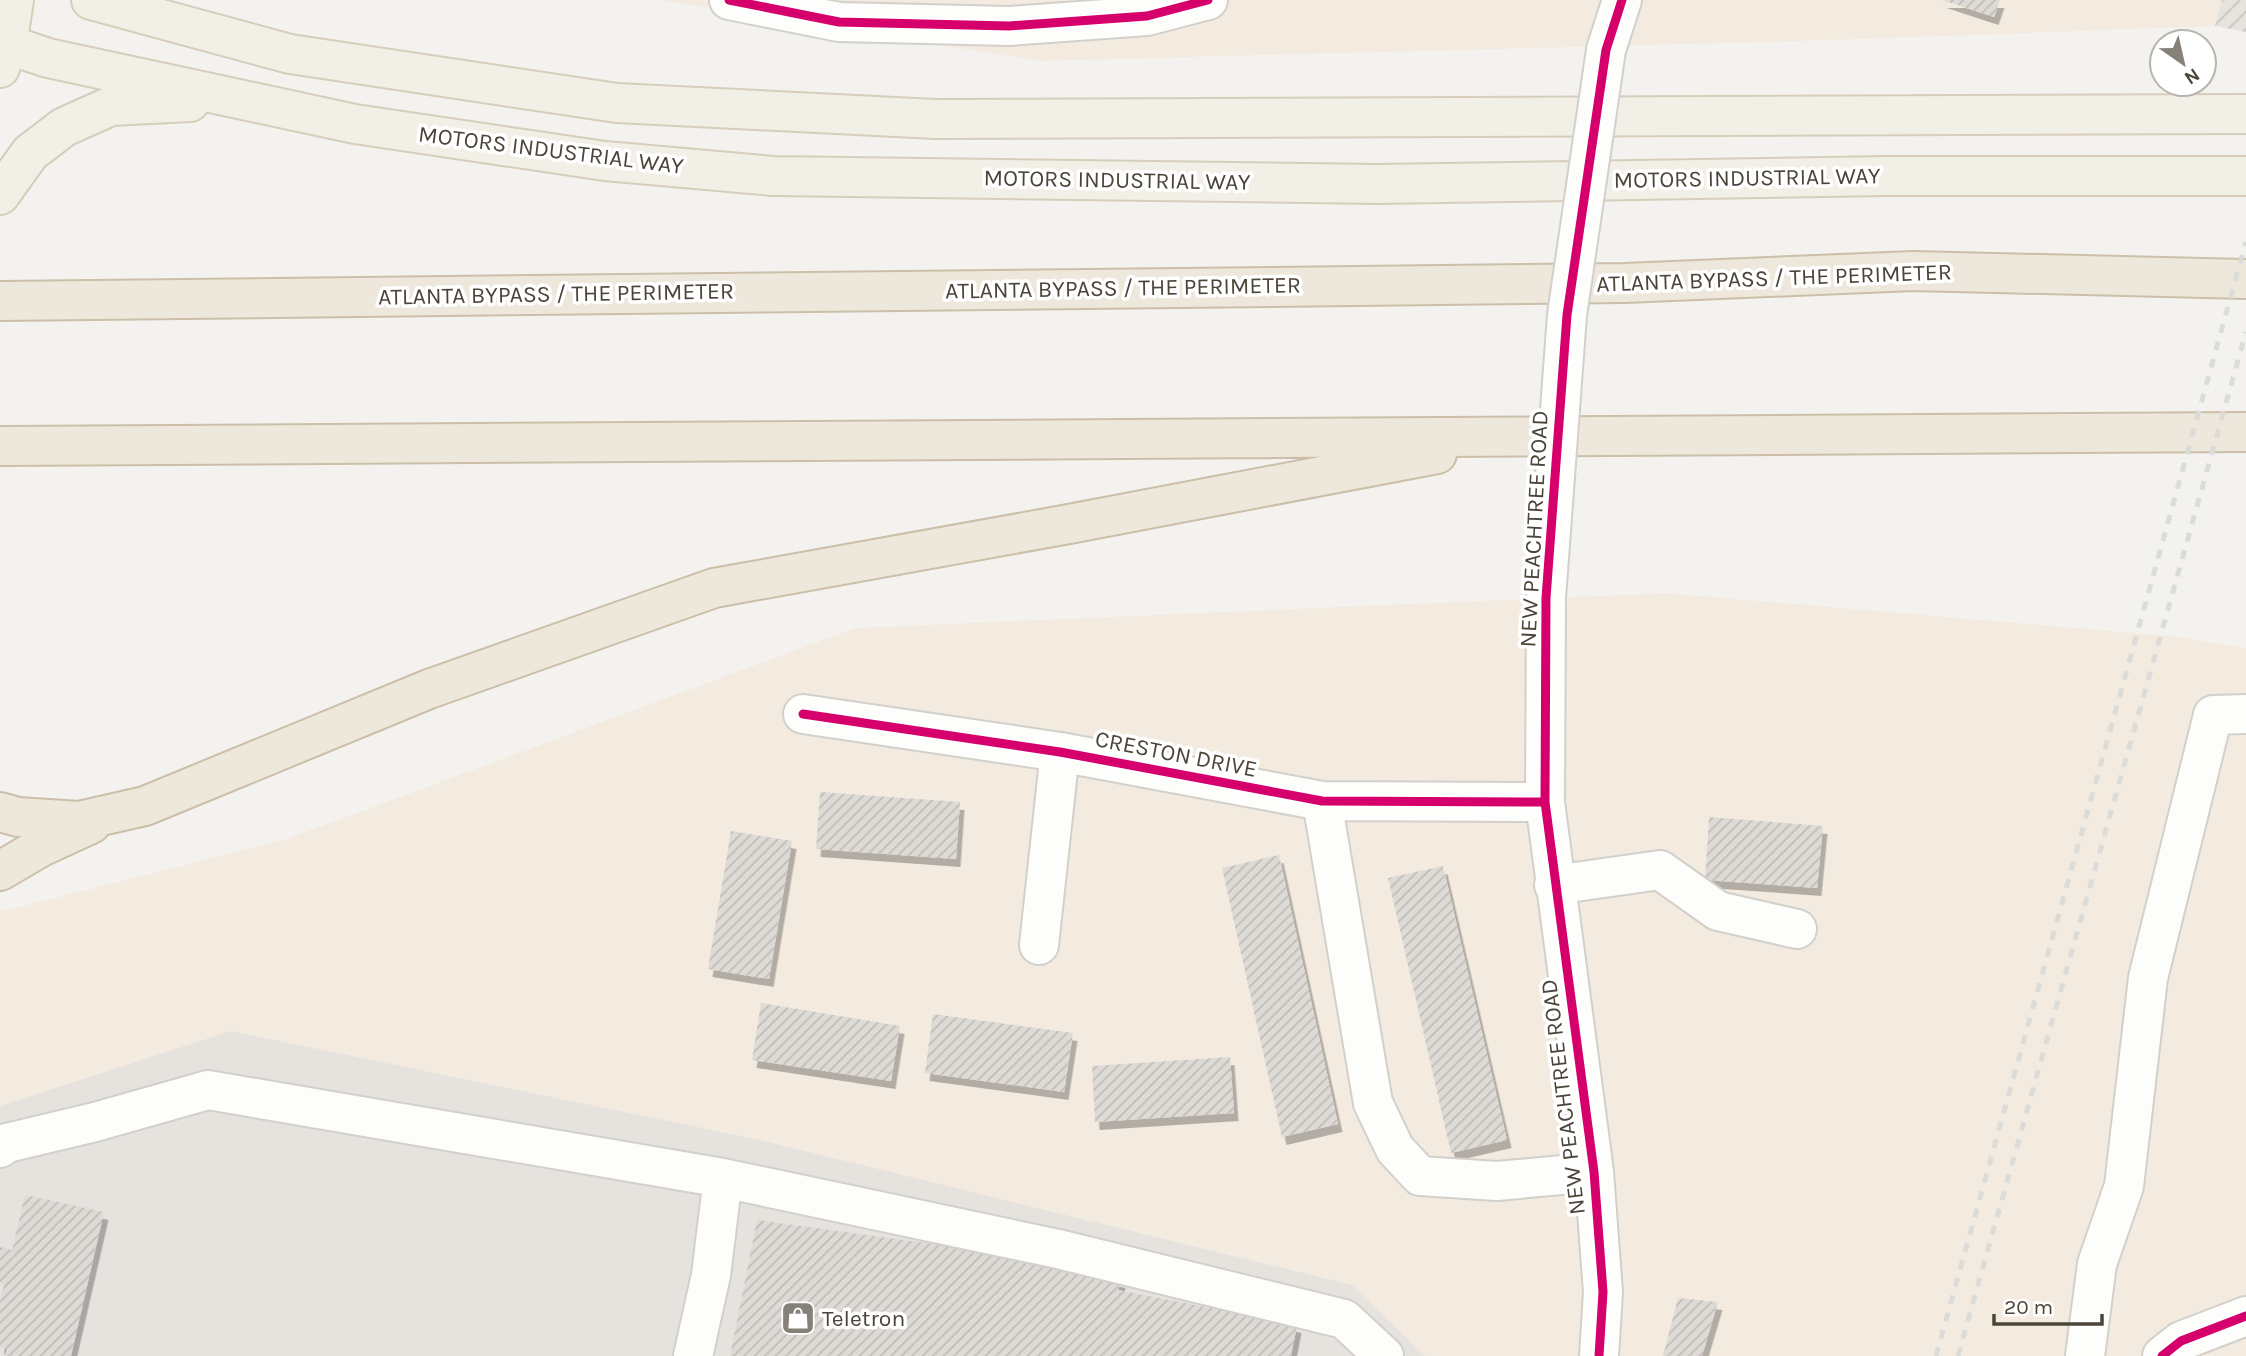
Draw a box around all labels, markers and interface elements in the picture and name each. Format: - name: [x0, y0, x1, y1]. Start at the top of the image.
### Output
- north arrow: [2148, 28, 2218, 98]
- text: N: [2180, 63, 2204, 89]
- street label: MOTORS INDUSTRIAL WAY: [417, 120, 685, 180]
- street label: MOTORS INDUSTRIAL WAY: [1613, 162, 1881, 194]
- street label: MOTORS INDUSTRIAL WAY: [983, 164, 1251, 196]
- street label: ATLANTA BYPASS / THE PERIMETER: [1596, 258, 1952, 298]
- street label: ATLANTA BYPASS / THE PERIMETER: [945, 271, 1301, 305]
- street label: ATLANTA BYPASS / THE PERIMETER: [378, 277, 734, 311]
- street label: NEW PEACHTREE ROAD: [1514, 410, 1554, 648]
- street label: CRESTON DRIVE: [1093, 725, 1259, 783]
- street label: NEW PEACHTREE ROAD: [1535, 978, 1591, 1216]
- scale bar: [1994, 1282, 2102, 1326]
- text: 20 m: [2004, 1295, 2053, 1319]
- shop icon: Teletron: [779, 1299, 817, 1337]
- place label: Teletron: [822, 1305, 905, 1332]

